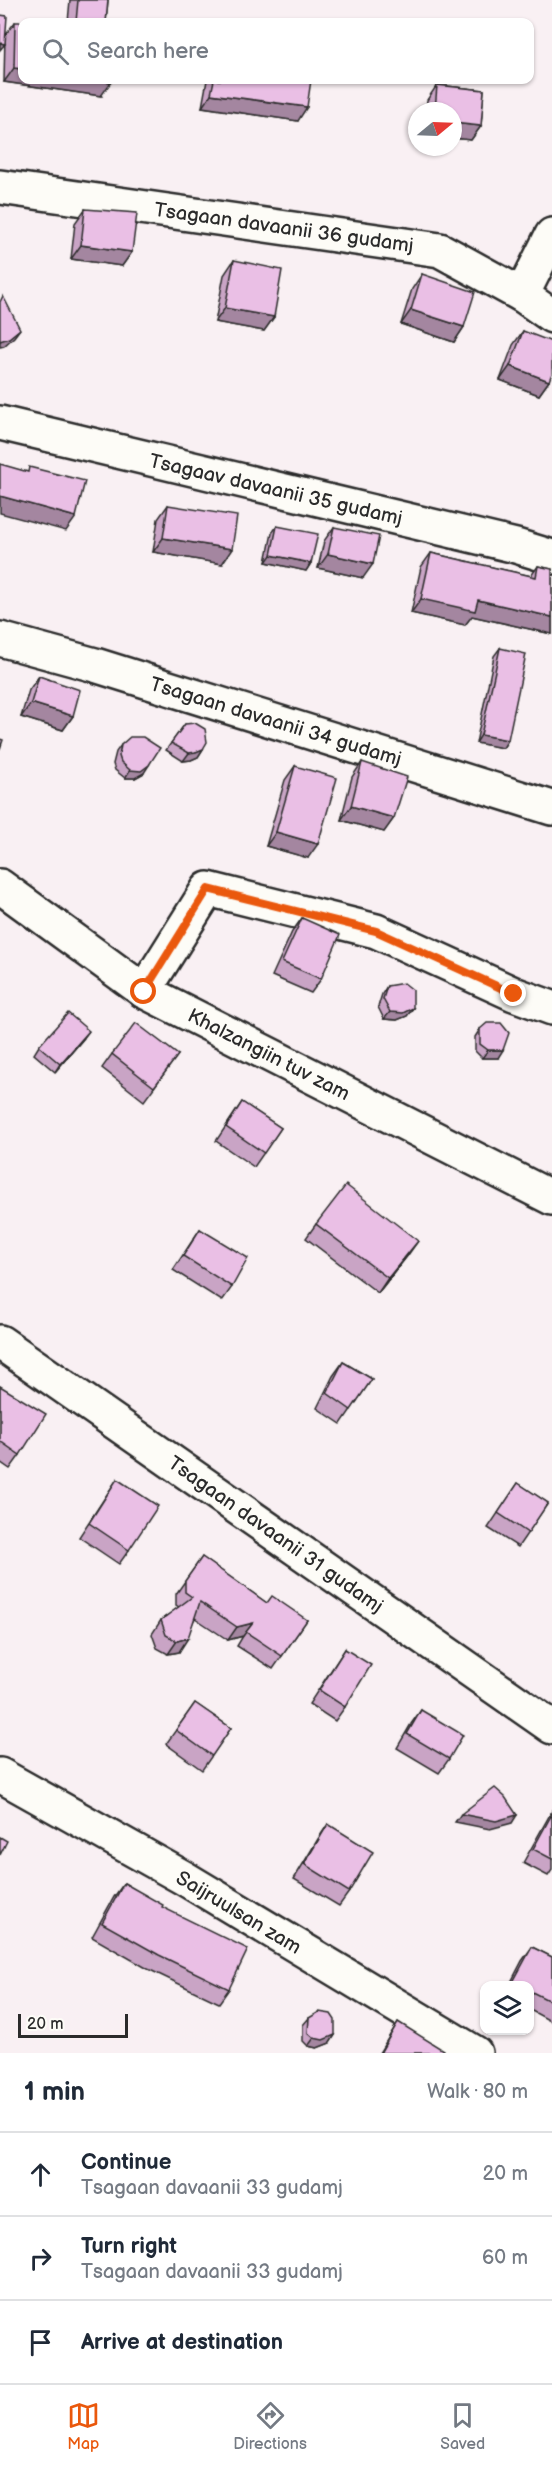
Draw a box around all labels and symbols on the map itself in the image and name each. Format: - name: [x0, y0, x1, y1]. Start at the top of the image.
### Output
- north arrow: [408, 102, 462, 156]
- street label: Tsagaan davaanii 36 gudamj: [153, 198, 415, 258]
- street label: Tsagaav davaanii 35 gudamj: [147, 449, 405, 531]
- street label: Tsagaan davaanii 34 gudamj: [147, 672, 404, 772]
- route start: [130, 978, 156, 1004]
- route end: [500, 980, 526, 1006]
- street label: Khalzangiin tuv zam: [184, 1004, 354, 1106]
- street label: Tsagaan davaanii 31 gudamj: [163, 1451, 388, 1618]
- street label: Saijruulsan zam: [171, 1866, 305, 1960]
- scale bar: [18, 2011, 128, 2038]

